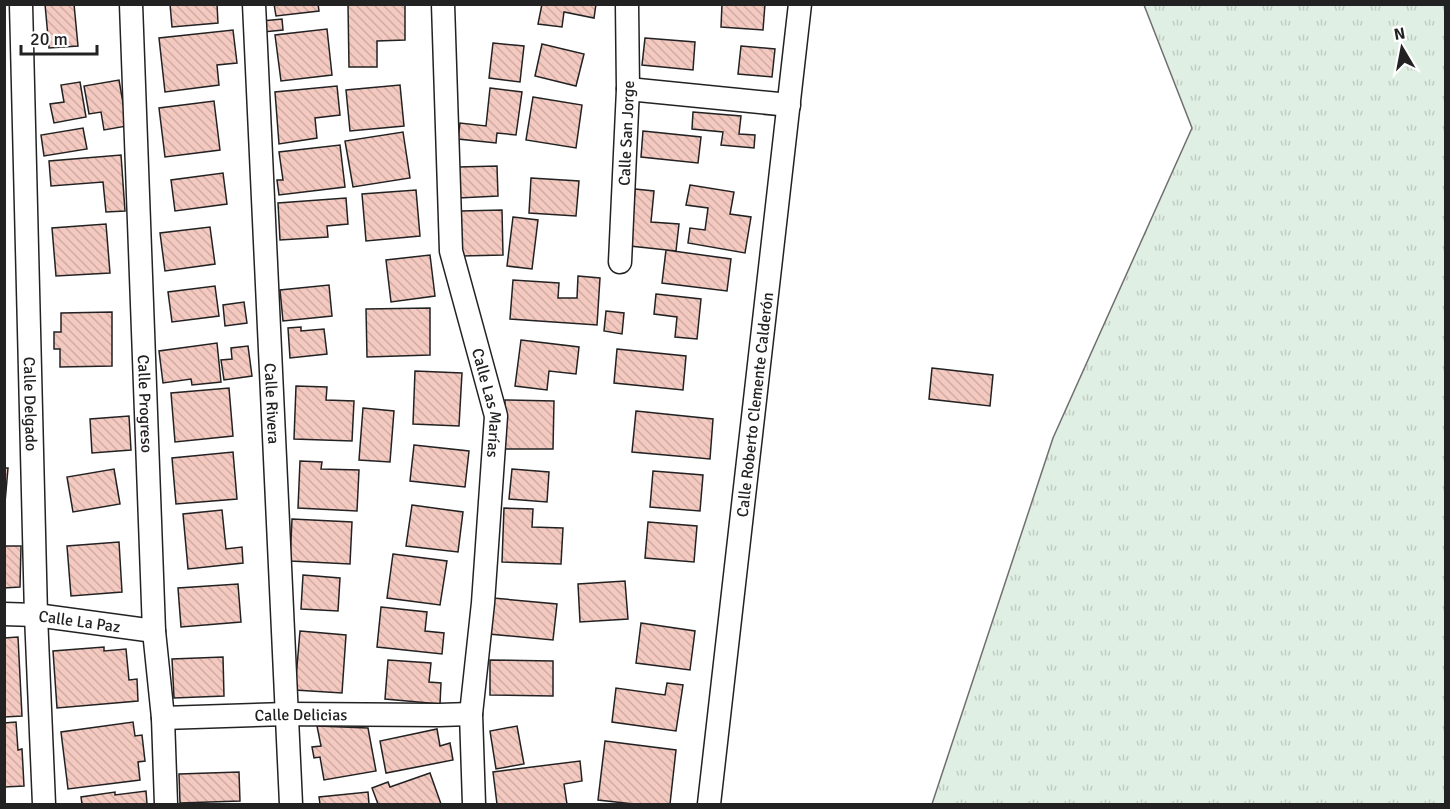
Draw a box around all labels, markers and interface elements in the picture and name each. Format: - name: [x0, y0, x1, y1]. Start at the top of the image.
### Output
- scale bar: [21, 18, 98, 56]
- north arrow: [1372, 18, 1432, 78]
- text: N: [1392, 23, 1407, 45]
- text: 20 m: [30, 28, 68, 50]
- street label: Calle San Jorge: [615, 80, 639, 186]
- street label: Calle Roberto Clemente Calderón: [733, 291, 778, 518]
- street label: Calle Las Marías: [467, 346, 505, 458]
- street label: Calle Progreso: [133, 354, 156, 453]
- street label: Calle Delgado: [19, 356, 41, 451]
- street label: Calle Rivera: [260, 363, 283, 445]
- street label: Calle La Paz: [37, 606, 122, 637]
- street label: Calle Delicias: [254, 705, 347, 726]

